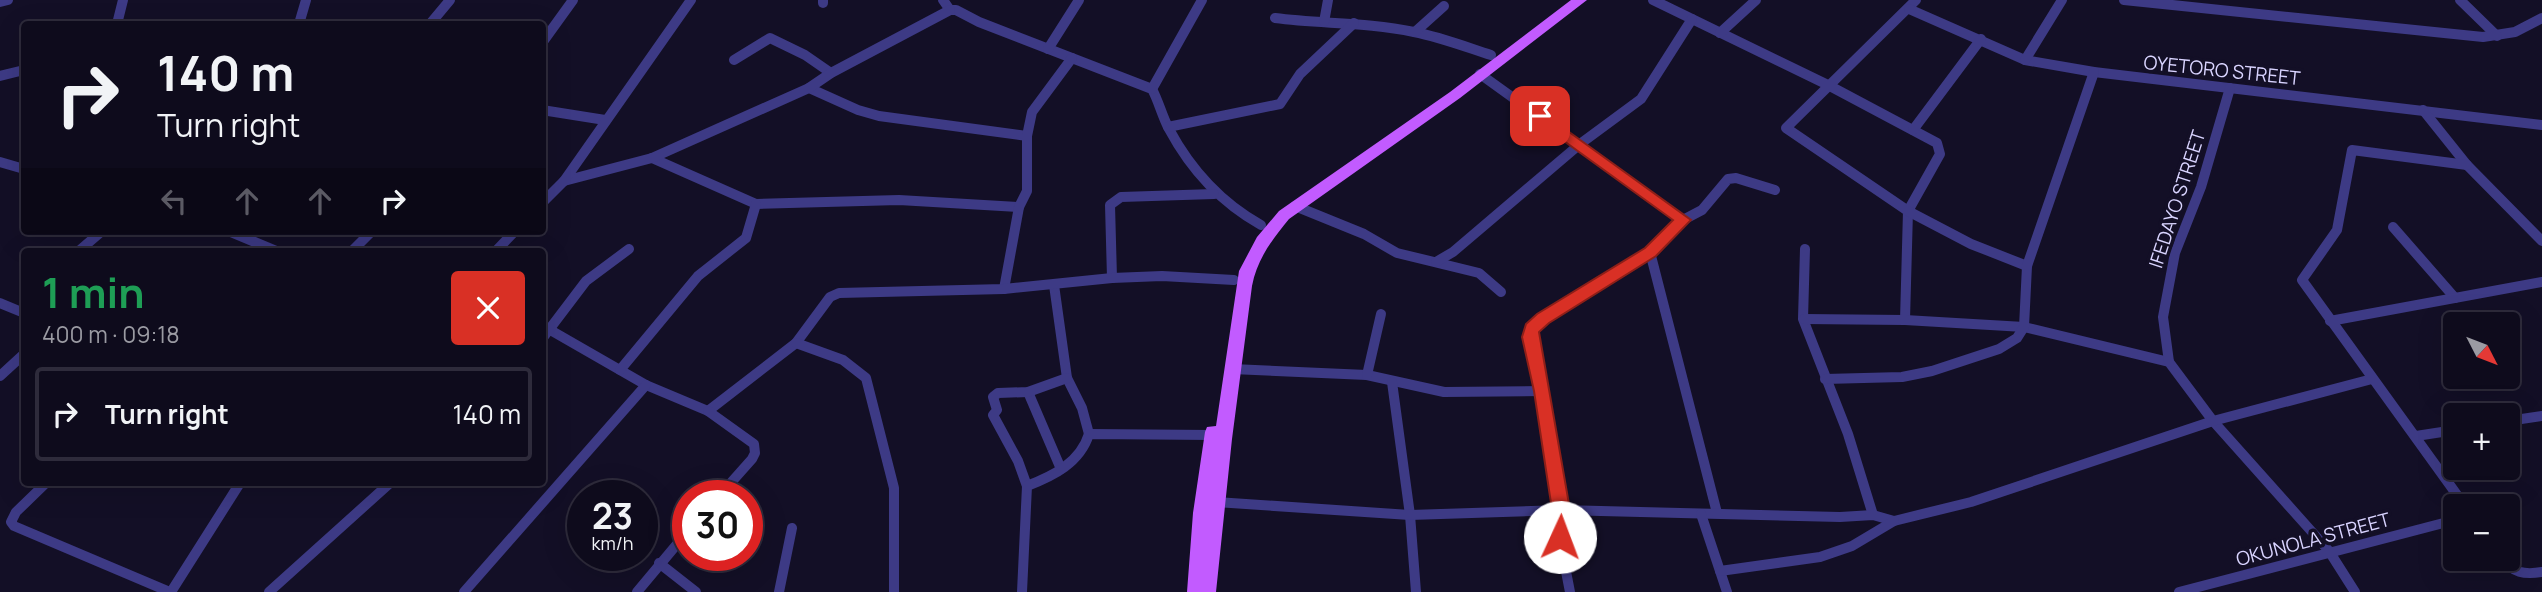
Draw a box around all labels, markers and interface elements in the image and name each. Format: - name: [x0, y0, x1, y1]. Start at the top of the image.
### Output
- text: 140 m: [157, 39, 294, 106]
- icon: right: [42, 49, 133, 140]
- street label: OYETORO STREET: [2142, 49, 2302, 91]
- pin: [1510, 86, 1570, 146]
- icon: arrive: [1521, 97, 1559, 135]
- text: Turn right: [157, 103, 300, 147]
- street label: IFEDAYO STREET: [2142, 126, 2212, 271]
- icon: left: [155, 182, 193, 220]
- icon: ahead: [228, 182, 266, 220]
- icon: ahead: [301, 182, 339, 220]
- icon: right: [374, 182, 412, 220]
- text: 1 min: [42, 263, 145, 321]
- button: close: [451, 271, 525, 345]
- north arrow: [2443, 312, 2520, 388]
- map controls: [2443, 312, 2520, 571]
- text: 400 m · 09:18: [42, 318, 180, 350]
- icon: right: [46, 395, 84, 433]
- text: Turn right: [105, 396, 229, 432]
- text: 140 m: [452, 396, 521, 432]
- button: +: [2443, 403, 2520, 480]
- speed limit sign: 30: [672, 480, 763, 571]
- text: 23: [592, 492, 633, 540]
- button: −: [2443, 494, 2520, 571]
- position arrow: [1523, 500, 1597, 574]
- street label: OKUNOLA STREET: [2233, 506, 2394, 572]
- text: km/h: [592, 531, 633, 555]

